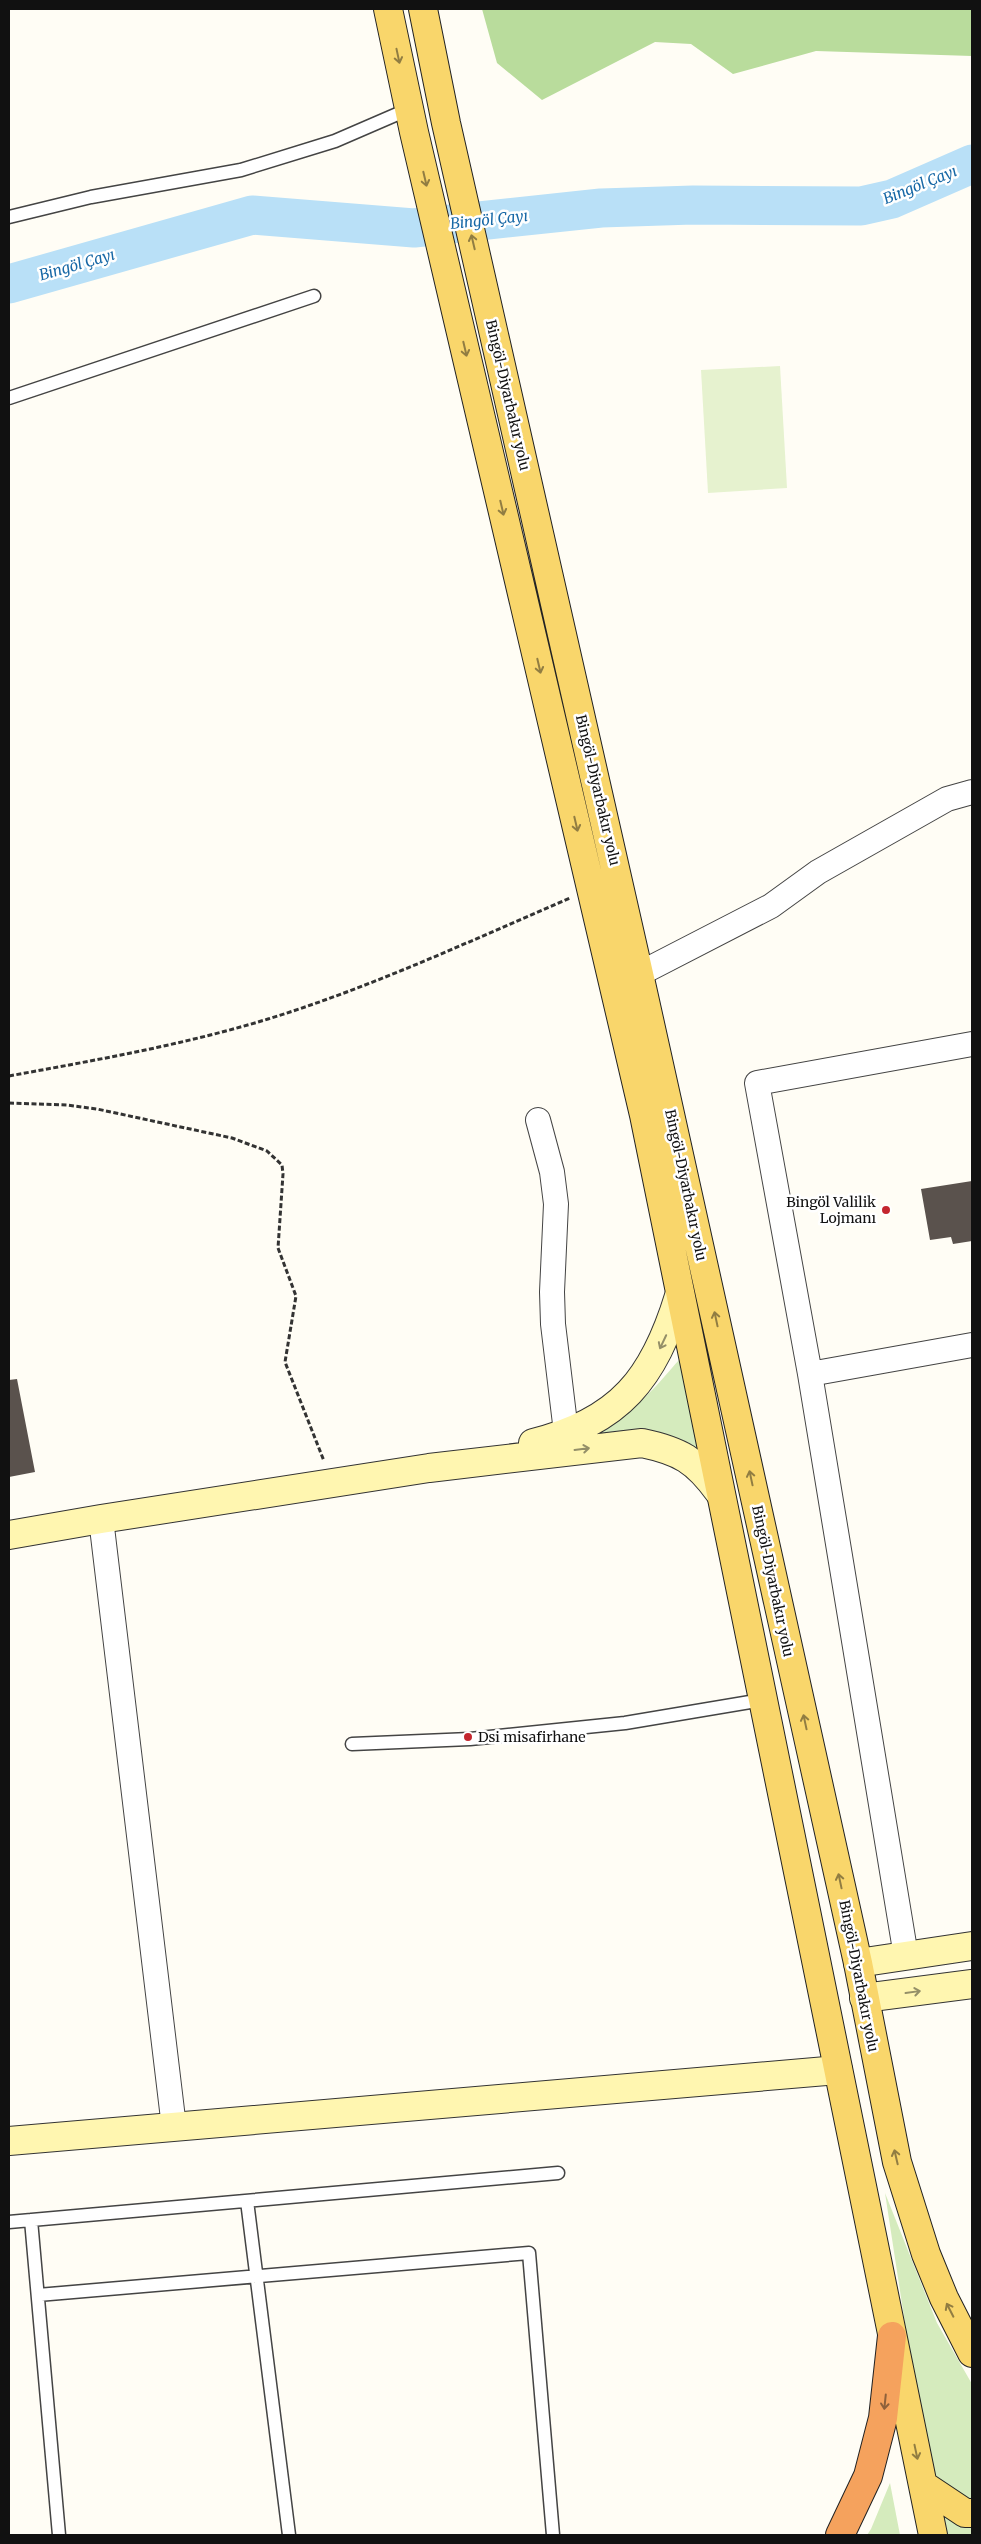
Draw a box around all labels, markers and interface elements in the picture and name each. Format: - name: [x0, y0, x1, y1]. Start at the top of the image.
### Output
- one-way arrow: [394, 48, 403, 64]
- water label: Bingöl Çayı: [880, 161, 960, 208]
- one-way arrow: [421, 171, 430, 187]
- water label: Bingöl Çayı: [449, 206, 529, 233]
- one-way arrow: [468, 234, 477, 250]
- water label: Bingöl Çayı: [37, 245, 117, 284]
- street label: Bingöl-Diyarbakır yolu: [482, 318, 534, 472]
- one-way arrow: [461, 341, 470, 357]
- one-way arrow: [498, 499, 507, 515]
- one-way arrow: [535, 657, 544, 673]
- street label: Bingöl-Diyarbakır yolu: [572, 713, 624, 867]
- one-way arrow: [572, 816, 581, 832]
- street label: Bingöl-Diyarbakır yolu: [661, 1108, 711, 1263]
- place label: Bingöl Valilik Lojmanı: [786, 1193, 876, 1227]
- marker: Bingöl Valilik Lojmanı: [880, 1204, 892, 1216]
- one-way arrow: [711, 1312, 720, 1328]
- one-way arrow: [658, 1334, 668, 1349]
- one-way arrow: [573, 1444, 589, 1454]
- one-way arrow: [746, 1471, 755, 1487]
- street label: Bingöl-Diyarbakır yolu: [748, 1504, 798, 1659]
- one-way arrow: [800, 1715, 809, 1731]
- place label: Dsi misafirhane: [478, 1728, 586, 1746]
- marker: Dsi misafirhane: [462, 1731, 474, 1743]
- one-way arrow: [835, 1873, 844, 1889]
- street label: Bingöl-Diyarbakır yolu: [835, 1899, 883, 2054]
- one-way arrow: [904, 1987, 920, 1997]
- one-way arrow: [891, 2149, 900, 2165]
- one-way arrow: [945, 2303, 954, 2318]
- one-way arrow: [880, 2394, 890, 2410]
- one-way arrow: [912, 2444, 921, 2460]

